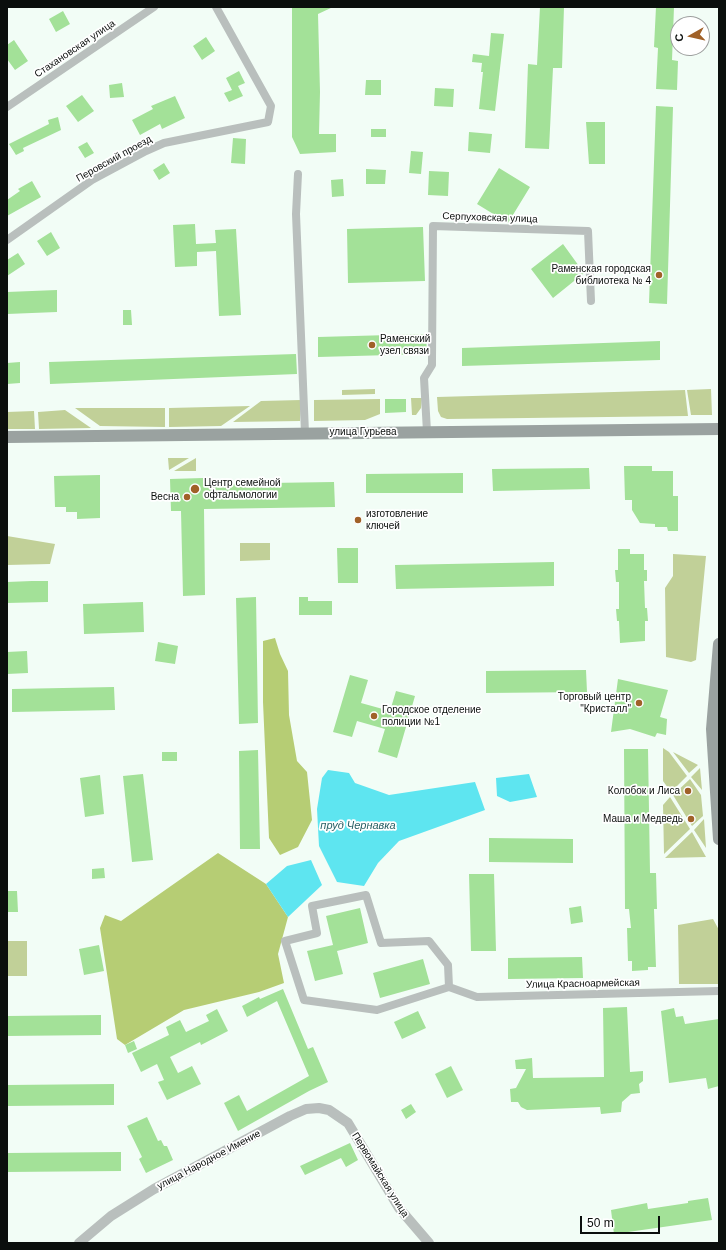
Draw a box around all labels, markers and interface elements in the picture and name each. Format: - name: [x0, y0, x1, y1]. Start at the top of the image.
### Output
- north arrow: [670, 16, 710, 56]
- street label: Стахановская улица: [32, 18, 118, 80]
- text: С: [673, 33, 686, 42]
- street label: Перовский проезд: [74, 133, 154, 185]
- street label: Серпуховская улица: [442, 210, 538, 226]
- place label: Раменская городская библиотека № 4: [551, 263, 651, 286]
- marker: Раменская городская библиотека № 4: [654, 270, 664, 280]
- place label: Раменский узел связи: [380, 333, 430, 356]
- marker: Раменский узел связи: [367, 340, 377, 350]
- street label: улица Гурьева: [330, 426, 396, 438]
- place label: Центр семейной офтальмологии: [204, 477, 281, 500]
- marker: Центр семейной офтальмологии: [189, 483, 201, 495]
- place label: Весна: [151, 491, 179, 503]
- marker: Весна: [182, 492, 192, 502]
- place label: изготовление ключей: [366, 508, 428, 532]
- marker: изготовление ключей: [353, 515, 363, 525]
- place label: Торговый центр "Кристалл": [558, 691, 631, 714]
- marker: Торговый центр "Кристалл": [634, 698, 644, 708]
- place label: Городское отделение полиции №1: [382, 704, 481, 728]
- marker: Городское отделение полиции №1: [369, 711, 379, 721]
- place label: Колобок и Лиса: [608, 785, 680, 797]
- marker: Колобок и Лиса: [683, 786, 693, 796]
- place label: Маша и Медведь: [603, 813, 683, 825]
- marker: Маша и Медведь: [686, 814, 696, 824]
- water label: пруд Чернавка: [320, 819, 396, 833]
- street label: Улица Красноармейская: [526, 977, 640, 991]
- street label: улица Народное Имение: [155, 1128, 263, 1192]
- street label: Первомайская улица: [349, 1130, 411, 1220]
- scale bar: [582, 1208, 662, 1234]
- text: 50 m: [587, 1216, 614, 1230]

